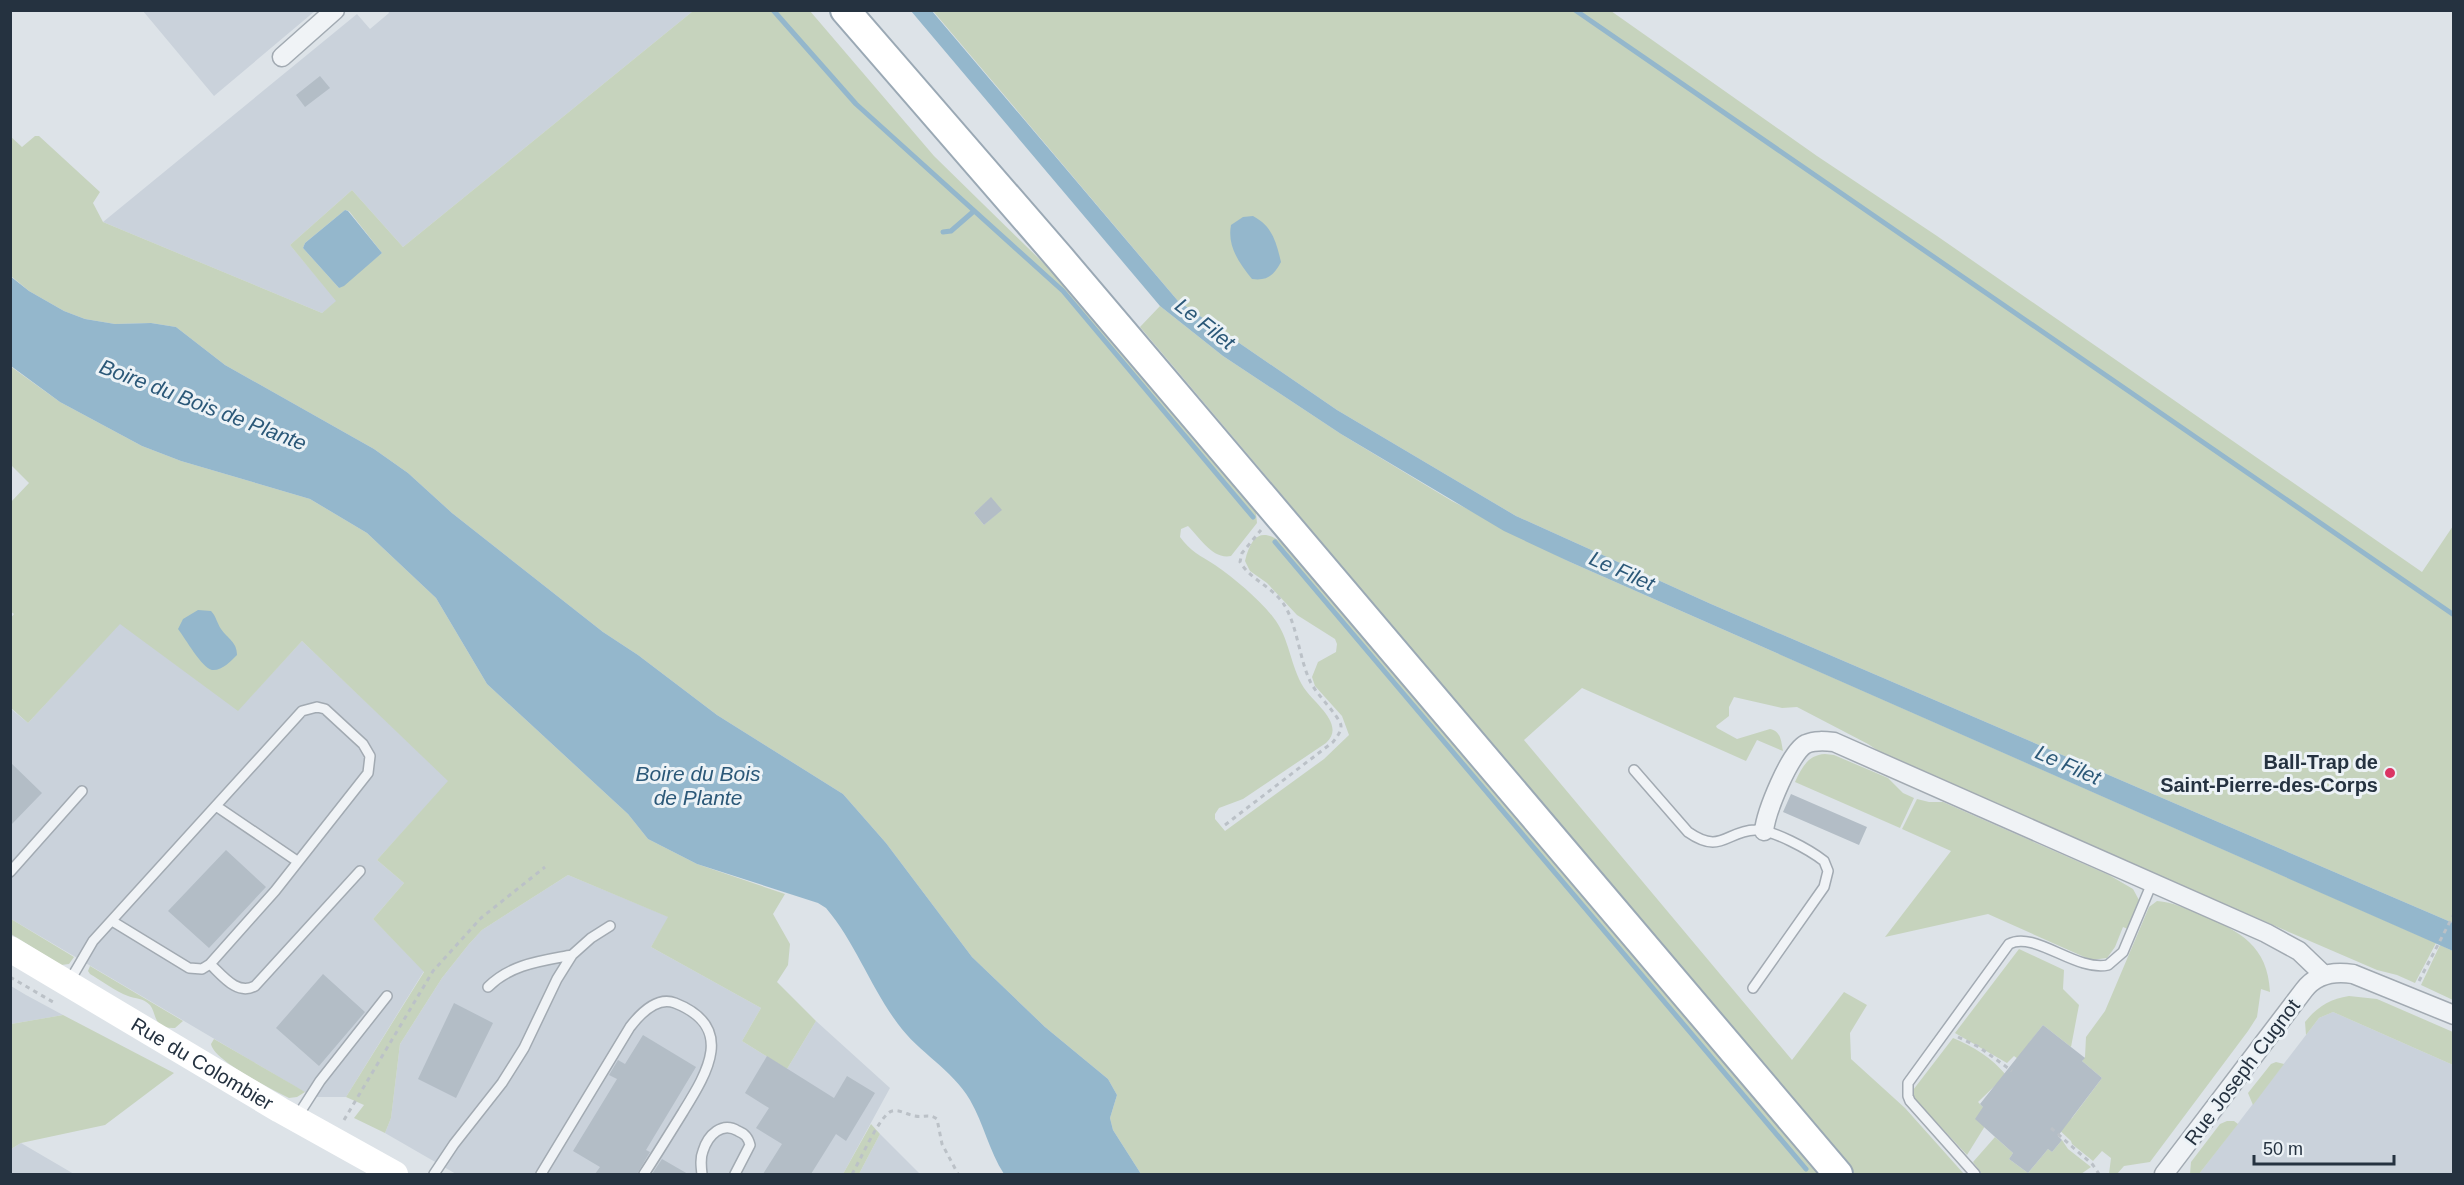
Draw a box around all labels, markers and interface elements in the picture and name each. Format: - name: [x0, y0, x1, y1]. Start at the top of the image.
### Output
- water label: Le Filet: [1171, 293, 1240, 355]
- water label: Boire du Bois de Plante: [97, 354, 310, 455]
- water label: Le Filet: [1586, 546, 1659, 596]
- water label: Le Filet: [2032, 740, 2105, 790]
- place label: Ball-Trap de Saint-Pierre-des-Corps: [2160, 751, 2378, 796]
- water label: Boire du Bois de Plante: [636, 762, 761, 809]
- marker: Ball-Trap de Saint-Pierre-des-Corps: [2383, 766, 2397, 780]
- street label: Rue Joseph Cugnot: [2180, 994, 2304, 1149]
- street label: Rue du Colombier: [127, 1013, 278, 1115]
- scale bar: [2254, 1128, 2394, 1166]
- text: 50 m: [2263, 1139, 2303, 1159]

